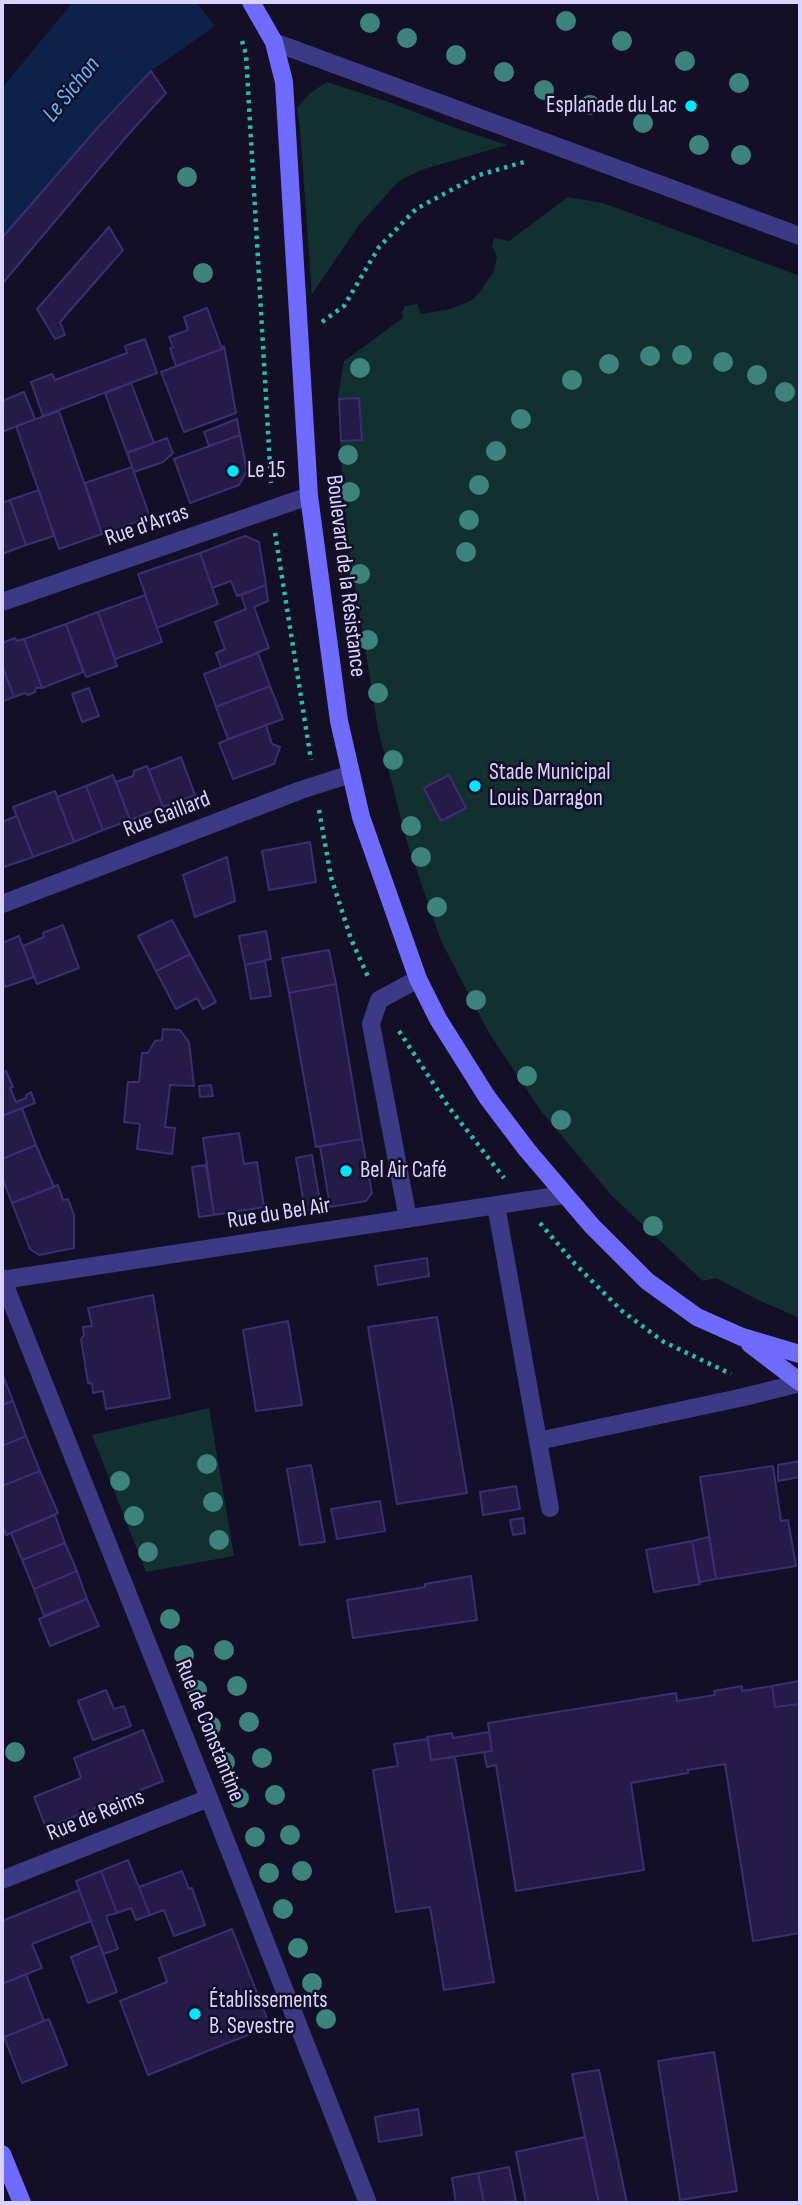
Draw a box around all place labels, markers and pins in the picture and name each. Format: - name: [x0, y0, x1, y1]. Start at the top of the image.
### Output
- place label: Esplanade du Lac: [546, 92, 677, 120]
- marker: Esplanade du Lac: [683, 98, 699, 114]
- place label: Le 15: [247, 457, 285, 485]
- marker: Le 15: [225, 463, 241, 479]
- place label: Stade Municipal Louis Darragon: [489, 759, 611, 813]
- marker: Stade Municipal Louis Darragon: [467, 778, 483, 794]
- place label: Bel Air Café: [360, 1157, 447, 1185]
- marker: Bel Air Café: [338, 1163, 354, 1179]
- place label: Établissements B. Sevestre: [209, 1987, 328, 2041]
- marker: Établissements B. Sevestre: [187, 2006, 203, 2022]

